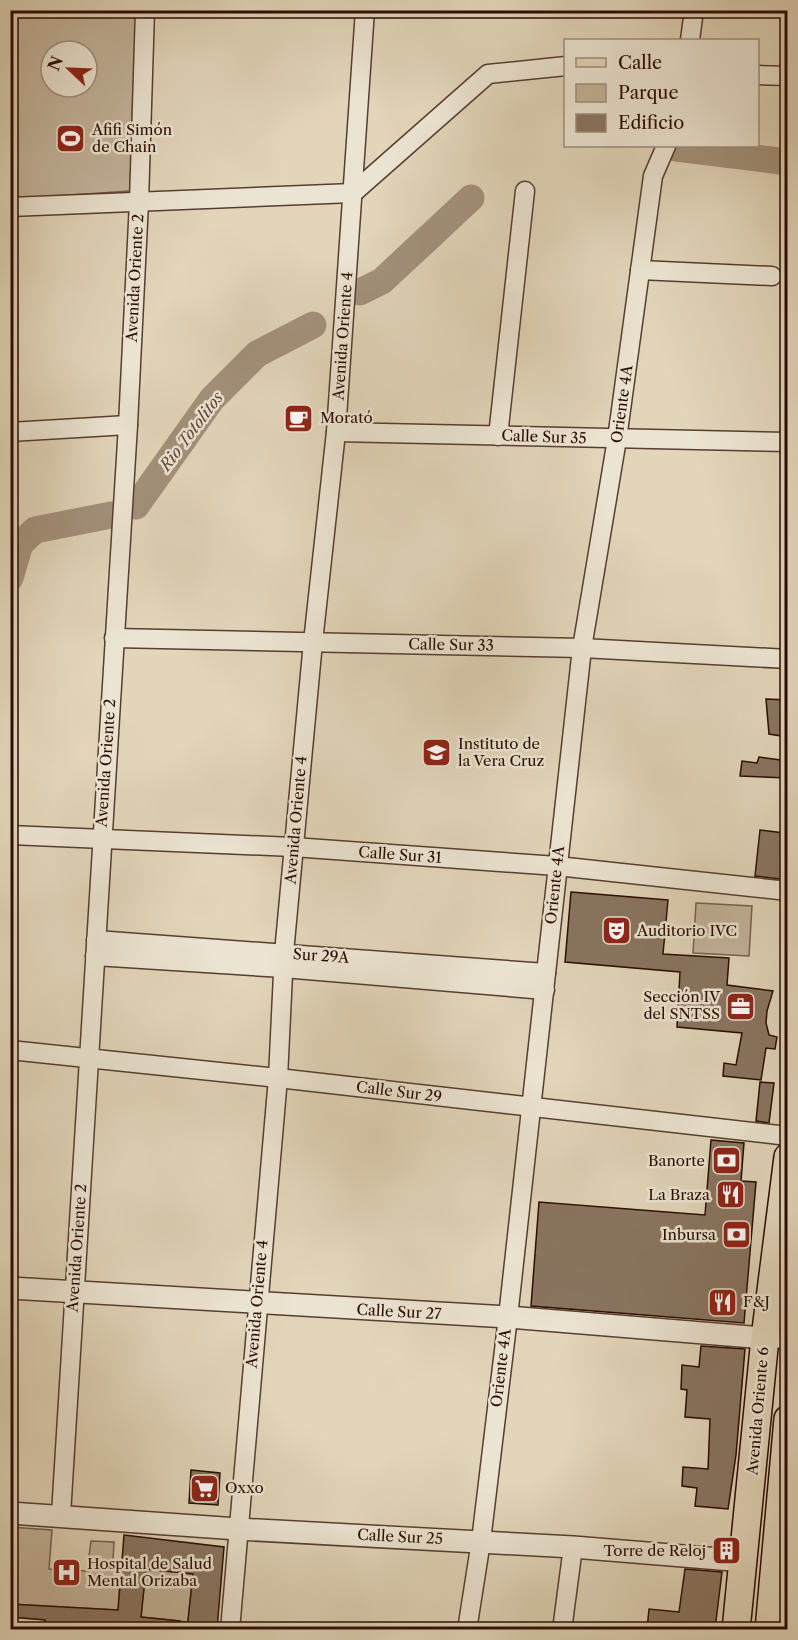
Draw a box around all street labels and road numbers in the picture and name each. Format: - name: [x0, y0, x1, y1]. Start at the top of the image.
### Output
- street label: Avenida Oriente 2: [122, 213, 147, 344]
- street label: Avenida Oriente 4: [328, 271, 356, 402]
- street label: Oriente 4A: [607, 363, 637, 444]
- street label: Calle Sur 35: [501, 426, 587, 447]
- street label: Calle Sur 33: [408, 634, 494, 655]
- street label: Avenida Oriente 2: [91, 698, 119, 829]
- street label: Avenida Oriente 4: [280, 755, 311, 886]
- street label: Calle Sur 31: [358, 842, 443, 867]
- street label: Oriente 4A: [541, 844, 568, 925]
- street label: Sur 29A: [292, 944, 351, 967]
- street label: Calle Sur 29: [355, 1077, 443, 1106]
- street label: Avenida Oriente 2: [62, 1183, 90, 1314]
- street label: Avenida Oriente 4: [241, 1239, 272, 1370]
- street label: Calle Sur 27: [356, 1300, 443, 1323]
- street label: Oriente 4A: [486, 1327, 515, 1408]
- street label: Avenida Oriente 6: [742, 1346, 773, 1477]
- street label: Calle Sur 25: [357, 1525, 443, 1548]

